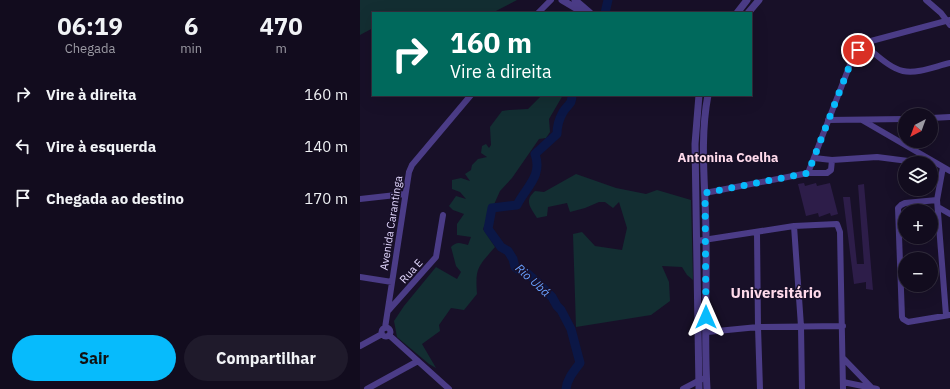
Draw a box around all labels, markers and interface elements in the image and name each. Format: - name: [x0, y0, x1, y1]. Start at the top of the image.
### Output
- text: 06:19: [57, 10, 123, 42]
- text: 6: [184, 10, 198, 42]
- text: 470: [259, 10, 303, 42]
- text: 160 m: [450, 24, 532, 61]
- icon: right: [384, 28, 436, 80]
- pin: [841, 33, 875, 67]
- icon: arrive: [847, 39, 869, 61]
- text: Chegada: [65, 40, 116, 57]
- text: min: [180, 40, 202, 57]
- text: m: [275, 40, 287, 57]
- text: Vire à direita: [450, 60, 552, 83]
- icon: right: [12, 83, 34, 105]
- text: Vire à direita: [46, 85, 136, 104]
- text: 160 m: [304, 85, 348, 104]
- north arrow: [898, 108, 938, 148]
- map controls: [898, 108, 938, 292]
- icon: left: [12, 135, 34, 157]
- text: Vire à esquerda: [46, 137, 156, 156]
- text: 140 m: [304, 137, 348, 156]
- district label: Antonina Coelha: [678, 149, 778, 166]
- button: layers: [898, 156, 938, 196]
- street label: Avenida Carantinga: [377, 175, 405, 271]
- icon: arrive: [12, 187, 34, 209]
- text: Chegada ao destino: [46, 189, 184, 208]
- text: 170 m: [304, 189, 348, 208]
- button: +: [898, 204, 938, 244]
- button: −: [898, 252, 938, 292]
- street label: Rua E: [396, 256, 426, 286]
- water label: Rio Ubá: [512, 260, 554, 300]
- district label: Universitário: [730, 283, 822, 302]
- position arrow: [685, 296, 727, 338]
- button: Sair: [12, 335, 176, 381]
- button: Compartilhar: [184, 335, 348, 381]

